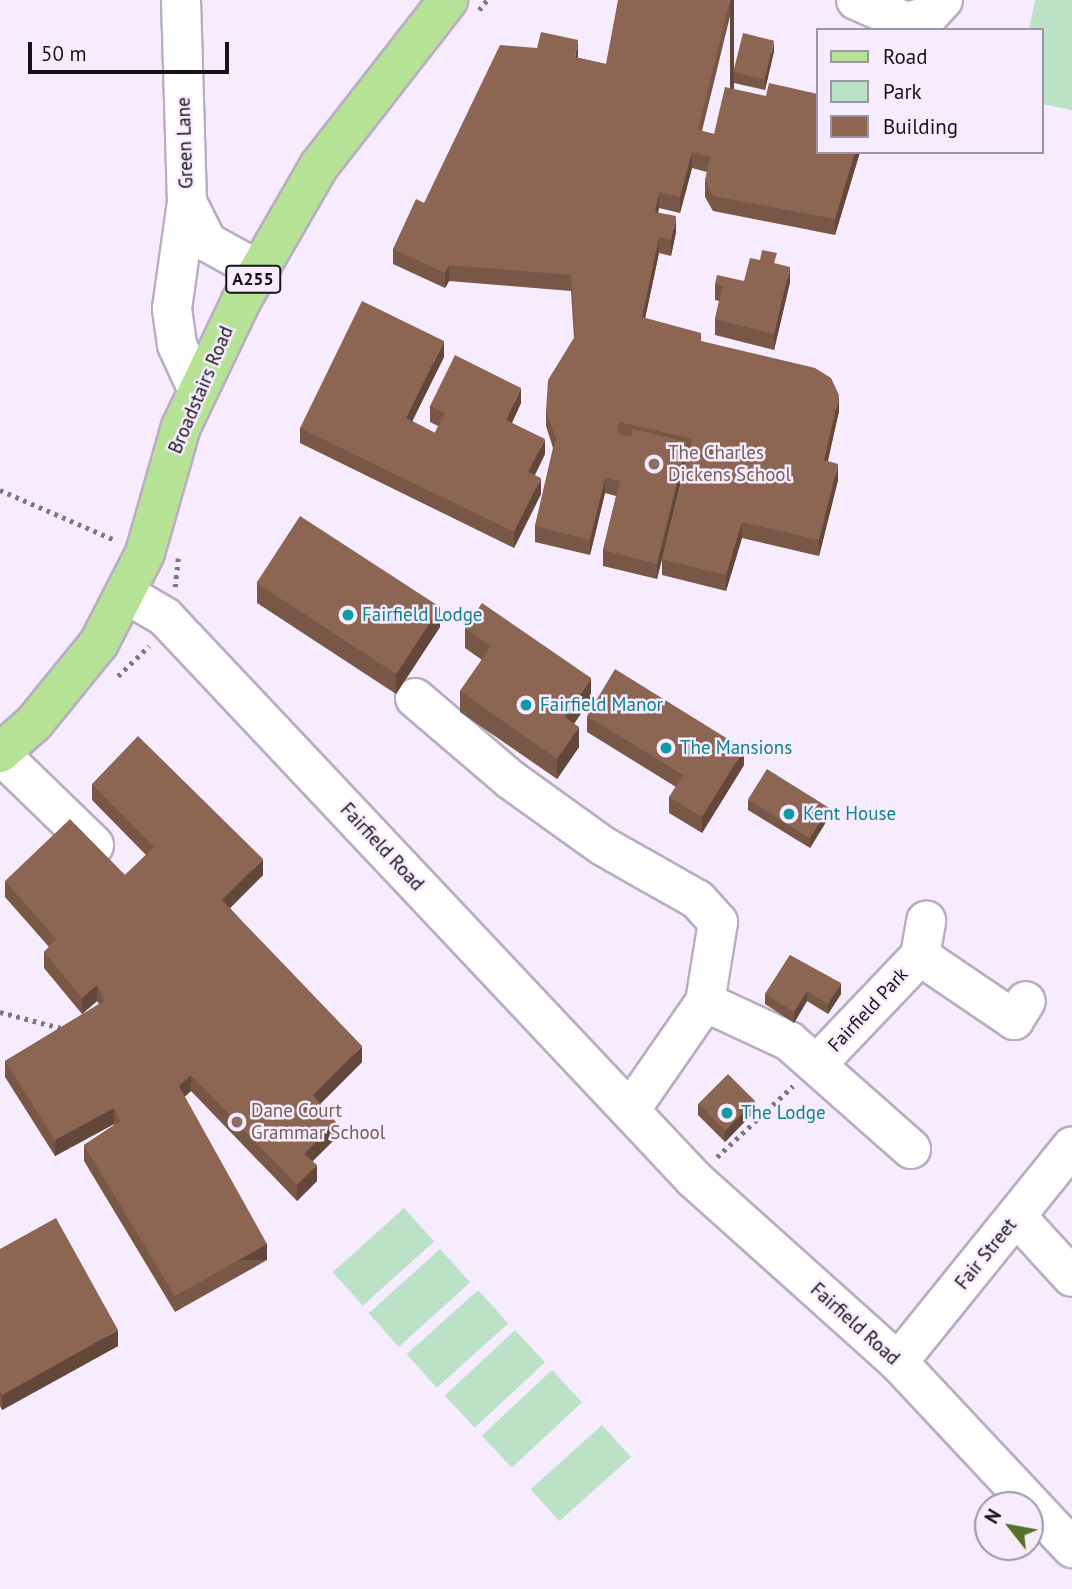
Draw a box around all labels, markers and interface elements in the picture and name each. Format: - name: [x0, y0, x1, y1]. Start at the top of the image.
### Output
- scale bar: [32, 28, 233, 72]
- legend: [816, 28, 1044, 154]
- text: 50 m: [41, 40, 87, 67]
- text: Road: [883, 43, 927, 70]
- text: Park: [883, 78, 922, 105]
- street label: Green Lane: [172, 97, 198, 189]
- text: Building: [883, 113, 958, 140]
- road number: A255: [225, 264, 281, 293]
- street label: Broadstairs Road: [164, 323, 238, 457]
- place label: The Charles Dickens School: [668, 442, 791, 486]
- marker: The Charles Dickens School: [646, 456, 662, 472]
- place label: Fairfield Lodge: [362, 604, 483, 626]
- marker: Fairfield Lodge: [340, 607, 356, 623]
- place label: Fairfield Manor: [540, 694, 663, 716]
- marker: Fairfield Manor: [518, 697, 534, 713]
- place label: The Mansions: [680, 737, 792, 759]
- marker: The Mansions: [658, 740, 674, 756]
- street label: Fairfield Road: [336, 798, 428, 896]
- place label: Kent House: [803, 803, 896, 825]
- marker: Kent House: [781, 806, 797, 822]
- street label: Fairfield Park: [823, 963, 913, 1057]
- place label: Dane Court Grammar School: [251, 1100, 385, 1144]
- place label: The Lodge: [741, 1102, 826, 1124]
- marker: The Lodge: [719, 1105, 735, 1121]
- marker: Dane Court Grammar School: [229, 1114, 245, 1130]
- street label: Fair Street: [951, 1214, 1021, 1294]
- street label: Fairfield Road: [806, 1278, 904, 1370]
- north arrow: [974, 1491, 1044, 1561]
- text: N: [979, 1505, 1006, 1528]

